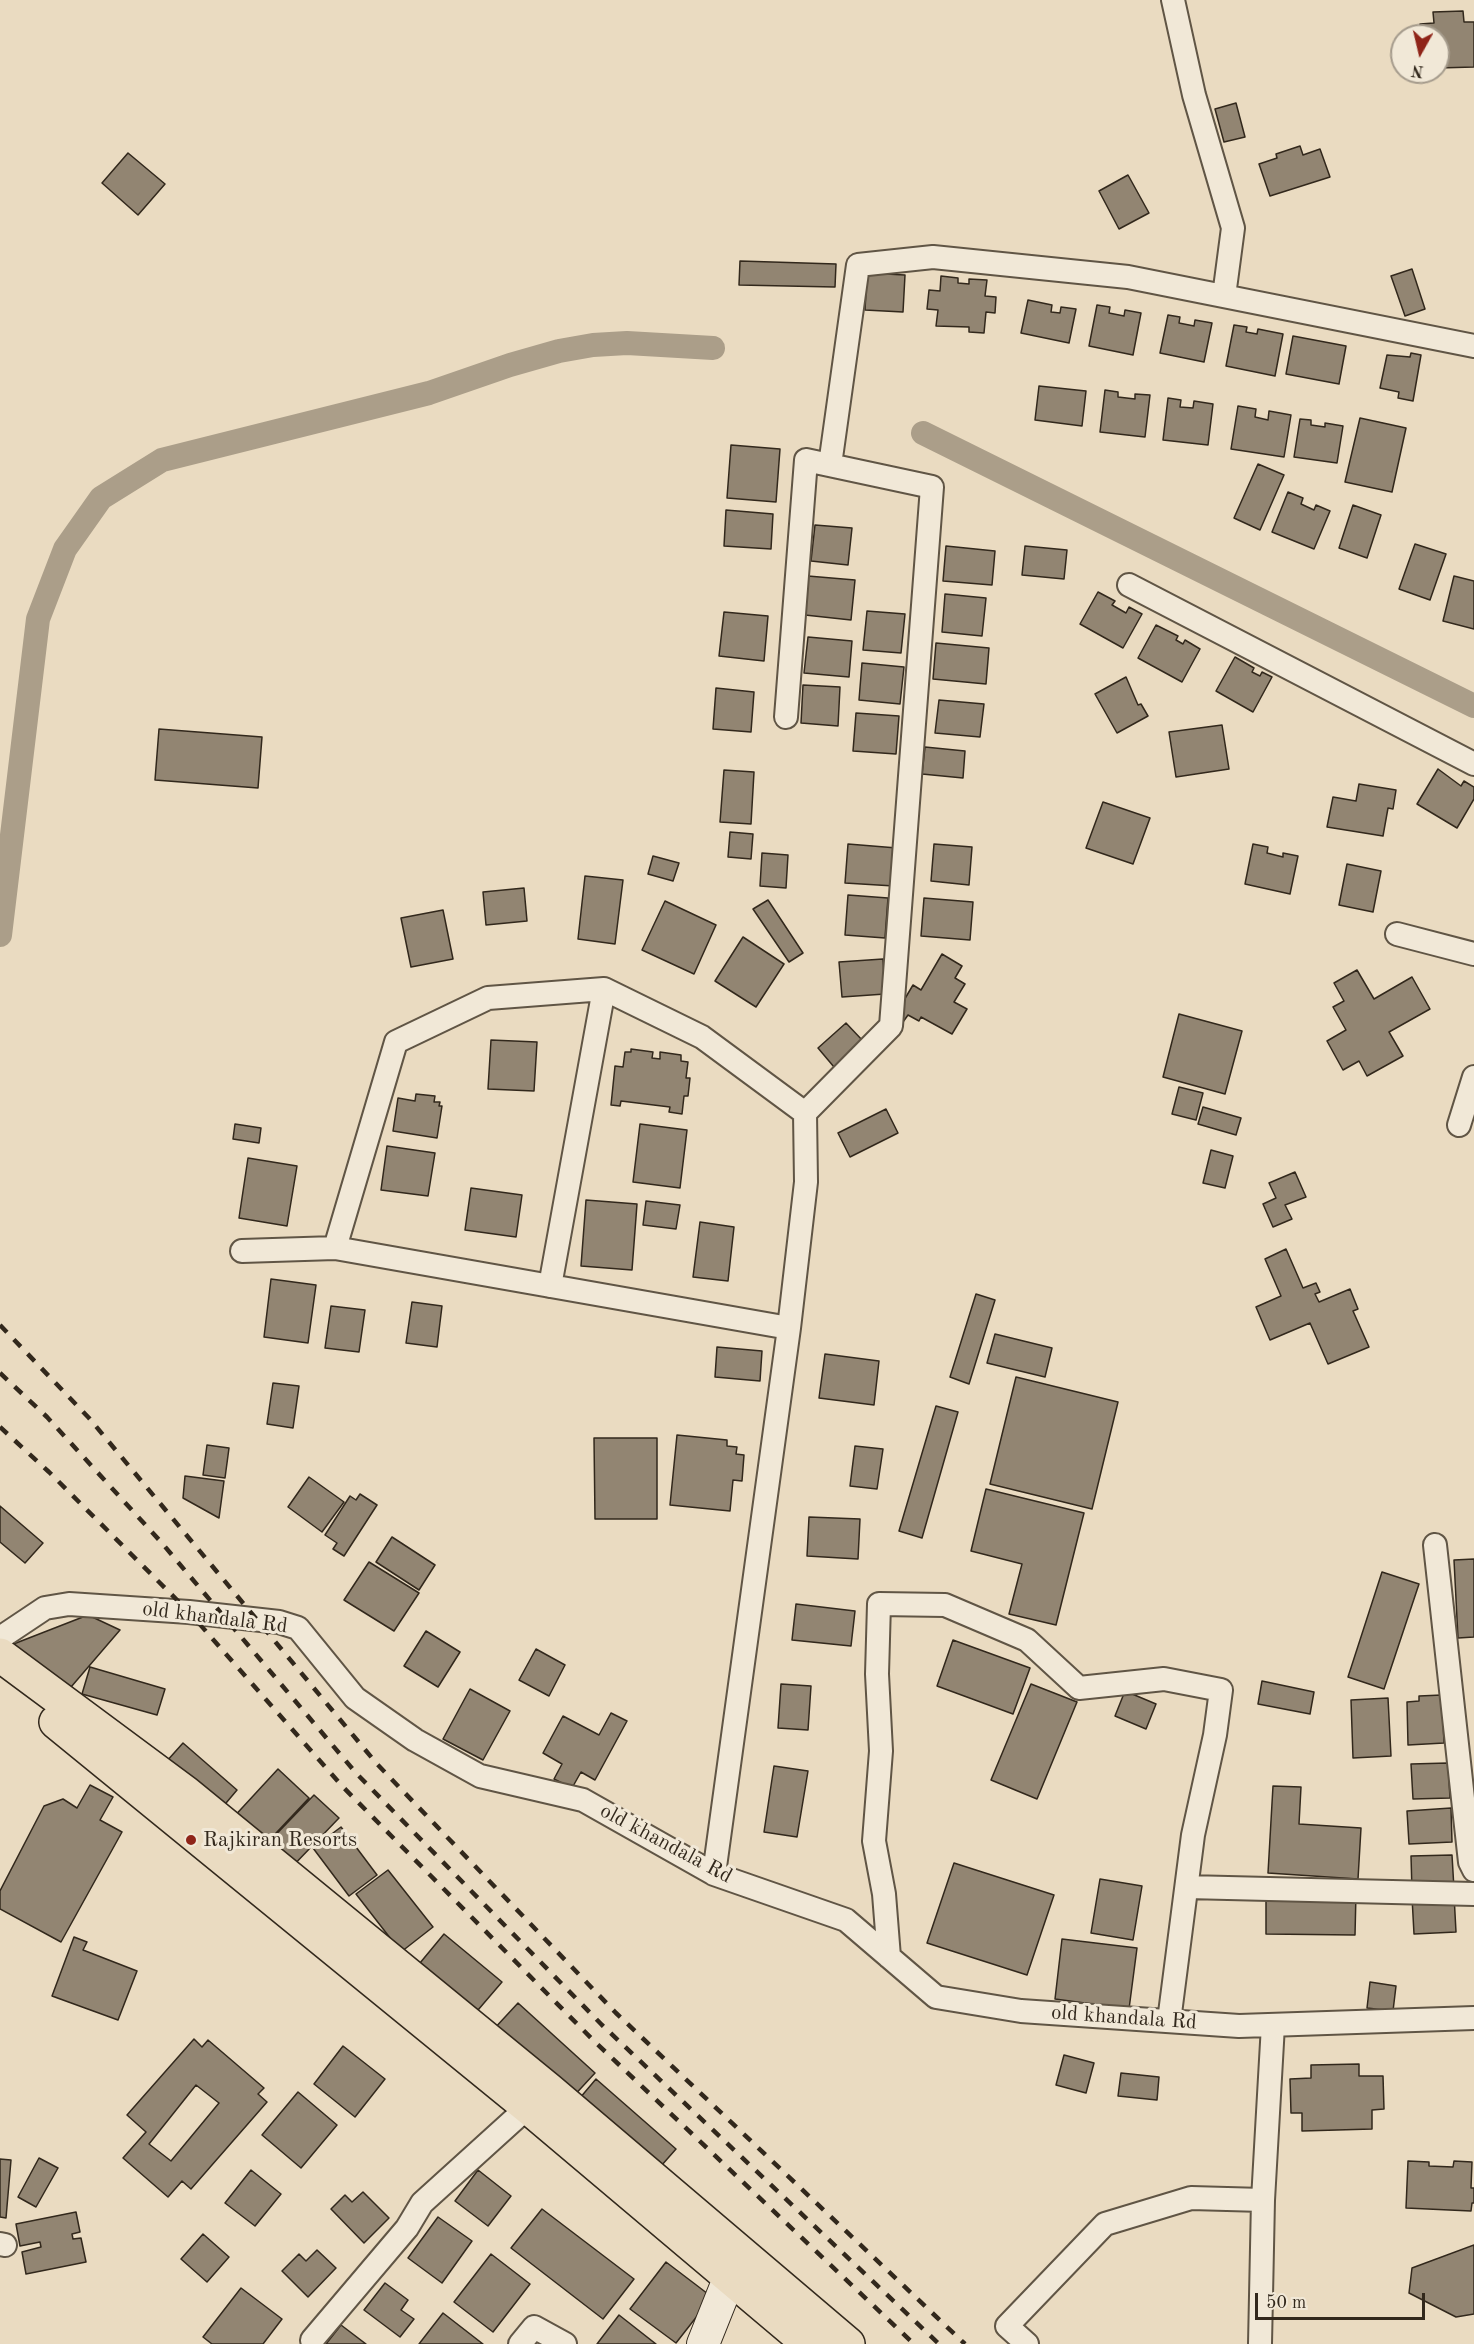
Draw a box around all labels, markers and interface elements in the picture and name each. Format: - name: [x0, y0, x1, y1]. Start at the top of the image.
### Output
- north arrow: [1390, 24, 1450, 84]
- text: N: [1411, 61, 1425, 79]
- street label: old khandala Rd: [141, 1597, 289, 1639]
- street label: old khandala Rd: [596, 1799, 736, 1889]
- place label: Rajkiran Resorts: [203, 1827, 357, 1853]
- marker: Rajkiran Resorts: [184, 1833, 198, 1847]
- street label: old khandala Rd: [1050, 2000, 1198, 2036]
- scale bar: [1258, 2281, 1428, 2319]
- text: 50 m: [1266, 2294, 1306, 2312]

